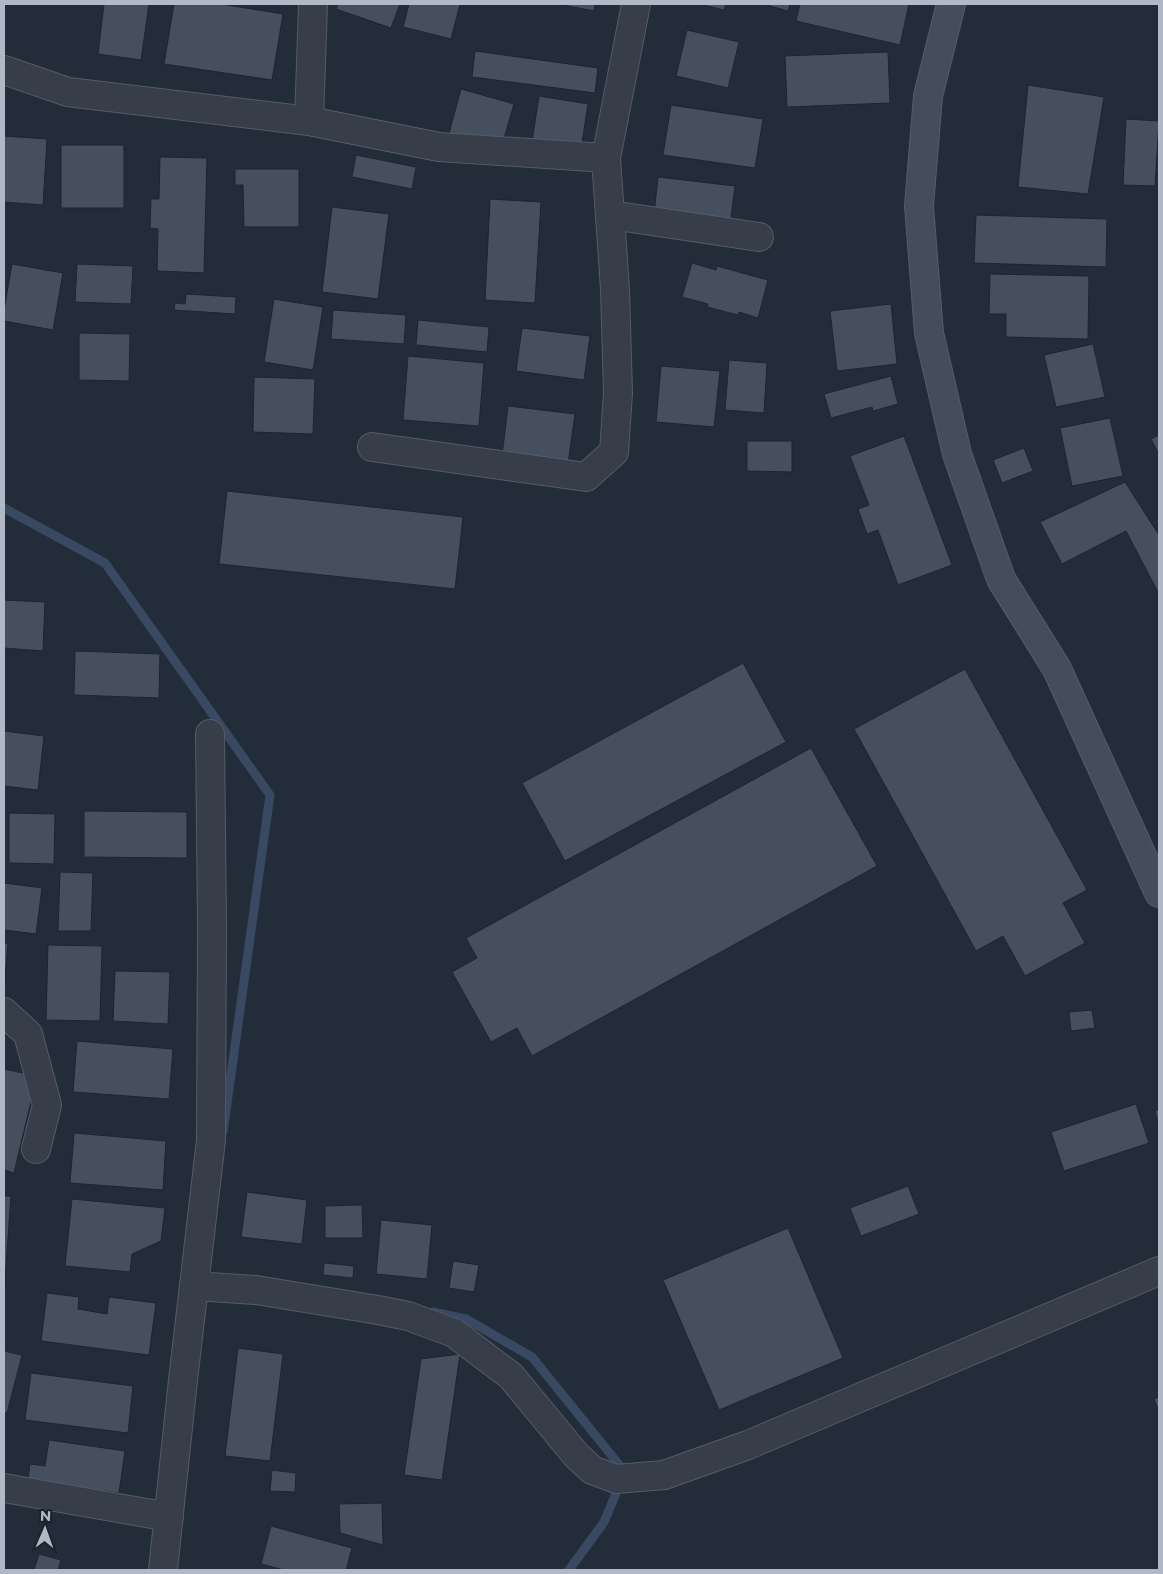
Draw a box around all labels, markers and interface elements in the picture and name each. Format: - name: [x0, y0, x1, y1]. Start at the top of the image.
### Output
- north arrow: [20, 1504, 70, 1554]
- text: N: [39, 1507, 51, 1525]

